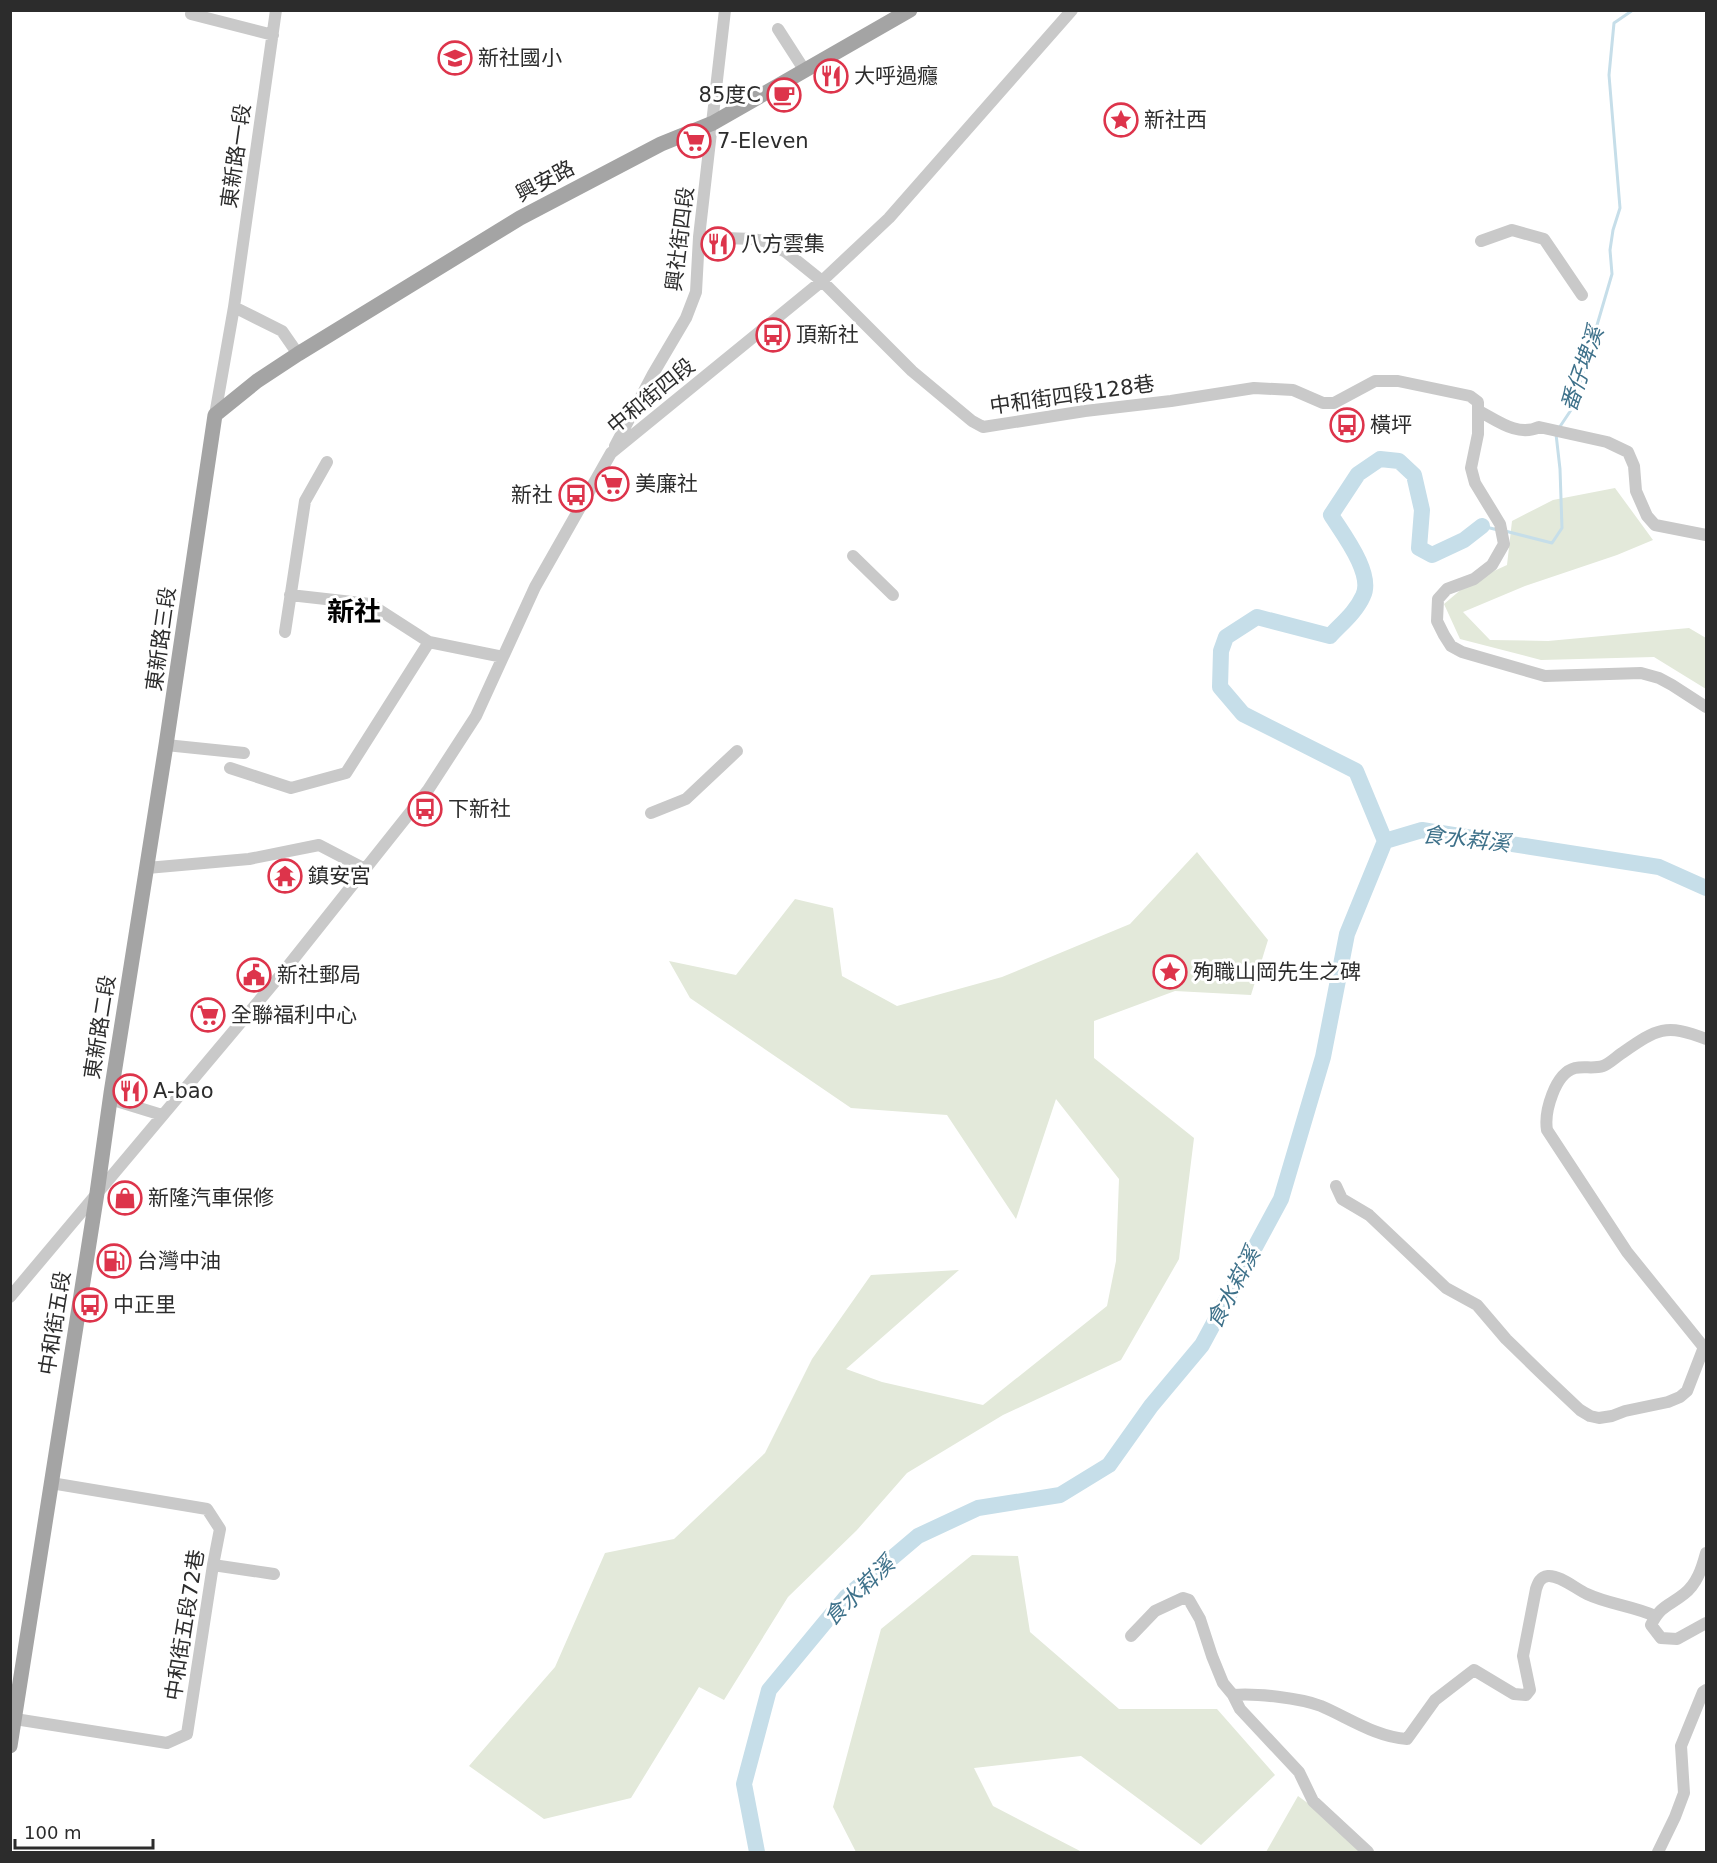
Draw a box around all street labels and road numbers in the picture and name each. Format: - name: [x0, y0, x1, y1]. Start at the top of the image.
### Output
- street label: 東新路一段: [217, 102, 255, 210]
- street label: 興安路: [512, 156, 578, 206]
- street label: 興社街四段: [662, 185, 698, 293]
- street label: 中和街四段: [603, 354, 699, 438]
- street label: 中和街四段128巷: [988, 372, 1156, 418]
- street label: 東新路三段: [142, 585, 180, 693]
- street label: 東新路二段: [80, 973, 120, 1081]
- street label: 中和街五段: [35, 1269, 75, 1377]
- street label: 中和街五段72巷: [161, 1548, 209, 1702]

